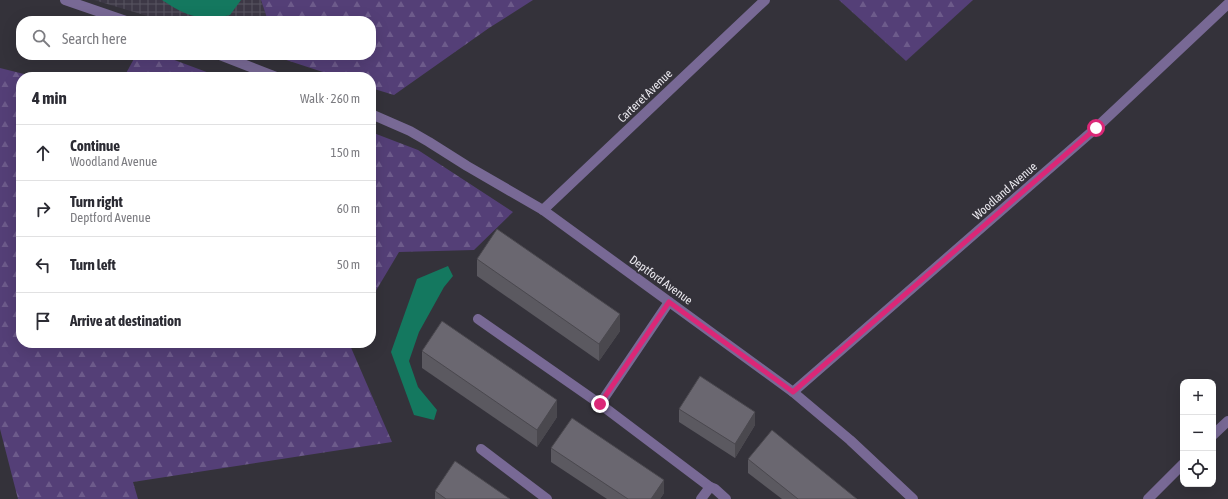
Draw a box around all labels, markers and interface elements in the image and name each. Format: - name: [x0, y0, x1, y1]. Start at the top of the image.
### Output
- search box: [16, 16, 376, 60]
- icon: search: [30, 27, 52, 49]
- text: Search here: [62, 30, 127, 47]
- street label: Carteret Avenue: [615, 66, 675, 126]
- text: 4 min: [32, 88, 67, 108]
- text: Walk · 260 m: [300, 91, 360, 106]
- route start: [1087, 119, 1105, 137]
- text: Continue: [70, 137, 120, 154]
- icon: ahead: [32, 142, 54, 164]
- text: 150 m: [331, 145, 360, 160]
- text: Woodland Avenue: [70, 154, 157, 169]
- street label: Woodland Avenue: [970, 159, 1040, 223]
- text: Turn right: [70, 193, 123, 210]
- icon: right: [32, 198, 54, 220]
- text: 60 m: [337, 201, 360, 216]
- text: Deptford Avenue: [70, 210, 151, 225]
- street label: Deptford Avenue: [627, 252, 695, 308]
- icon: left: [32, 254, 54, 276]
- text: Turn left: [70, 256, 116, 273]
- text: 50 m: [337, 257, 360, 272]
- icon: arrive: [32, 310, 54, 332]
- text: Arrive at destination: [70, 312, 181, 329]
- map controls: [1180, 379, 1216, 487]
- button: +: [1180, 379, 1216, 415]
- route end: [591, 395, 609, 413]
- button: −: [1180, 415, 1216, 451]
- button: locate: [1180, 451, 1216, 487]

